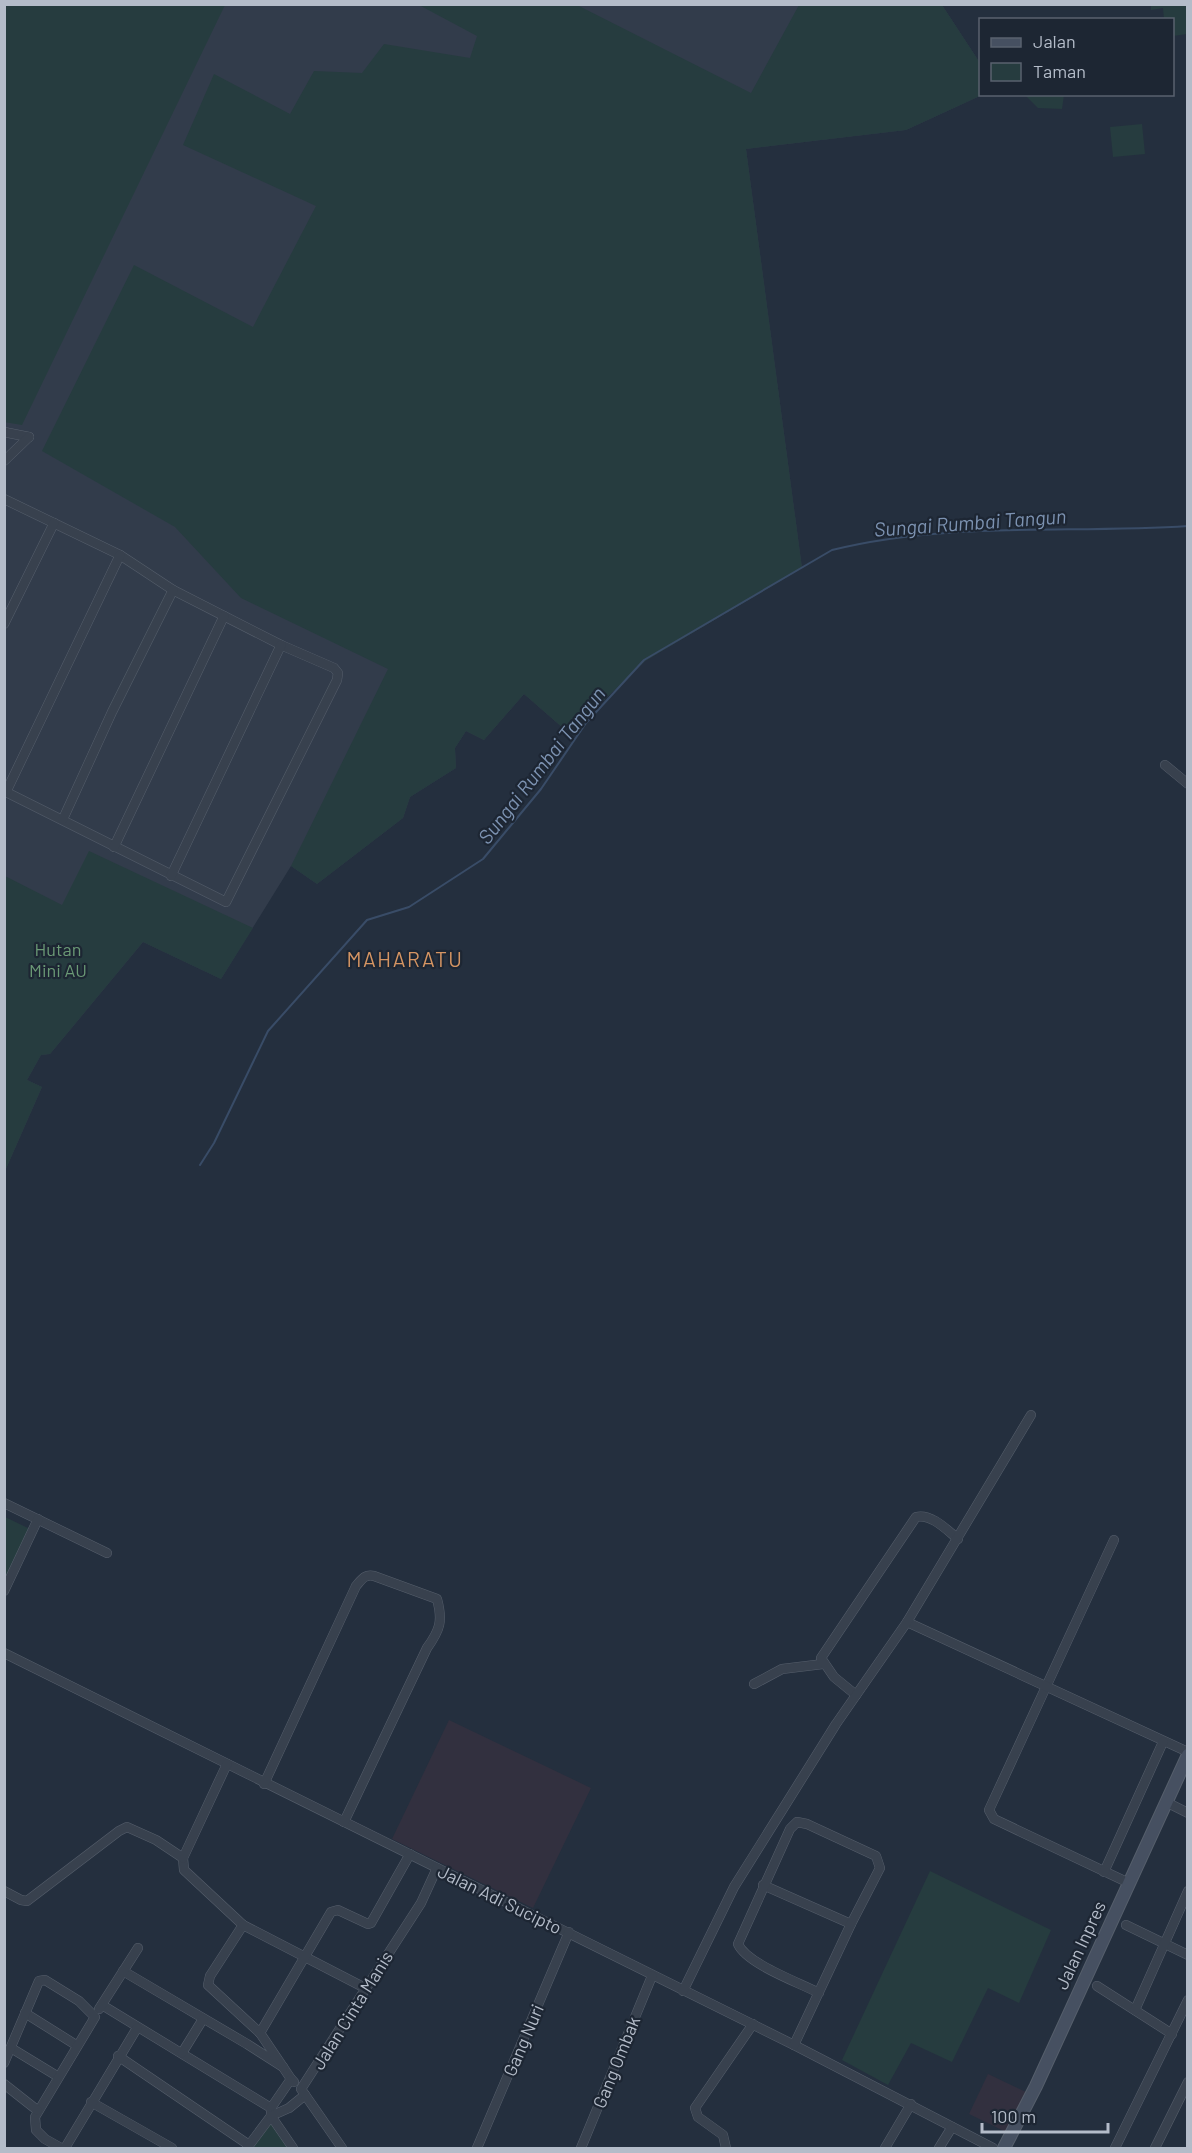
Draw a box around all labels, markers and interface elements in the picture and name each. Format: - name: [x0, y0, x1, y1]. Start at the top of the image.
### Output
- legend: [979, 18, 1174, 96]
- text: Jalan: [1033, 30, 1076, 52]
- text: Taman: [1033, 60, 1086, 82]
- water label: Sungai Rumbai Tangun: [873, 503, 1067, 541]
- water label: Sungai Rumbai Tangun: [472, 682, 610, 848]
- park label: Hutan Mini AU: [29, 938, 87, 981]
- district label: MAHARATU: [347, 946, 463, 971]
- street label: Jalan Adi Sucipto: [434, 1860, 566, 1938]
- street label: Jalan Inpres: [1050, 1897, 1110, 1993]
- street label: Jalan Cinta Manis: [307, 1947, 397, 2073]
- street label: Gang Nuri: [498, 2001, 548, 2079]
- street label: Gang Ombak: [588, 2013, 644, 2111]
- scale bar: [982, 2096, 1108, 2134]
- text: 100 m: [991, 2105, 1036, 2127]

